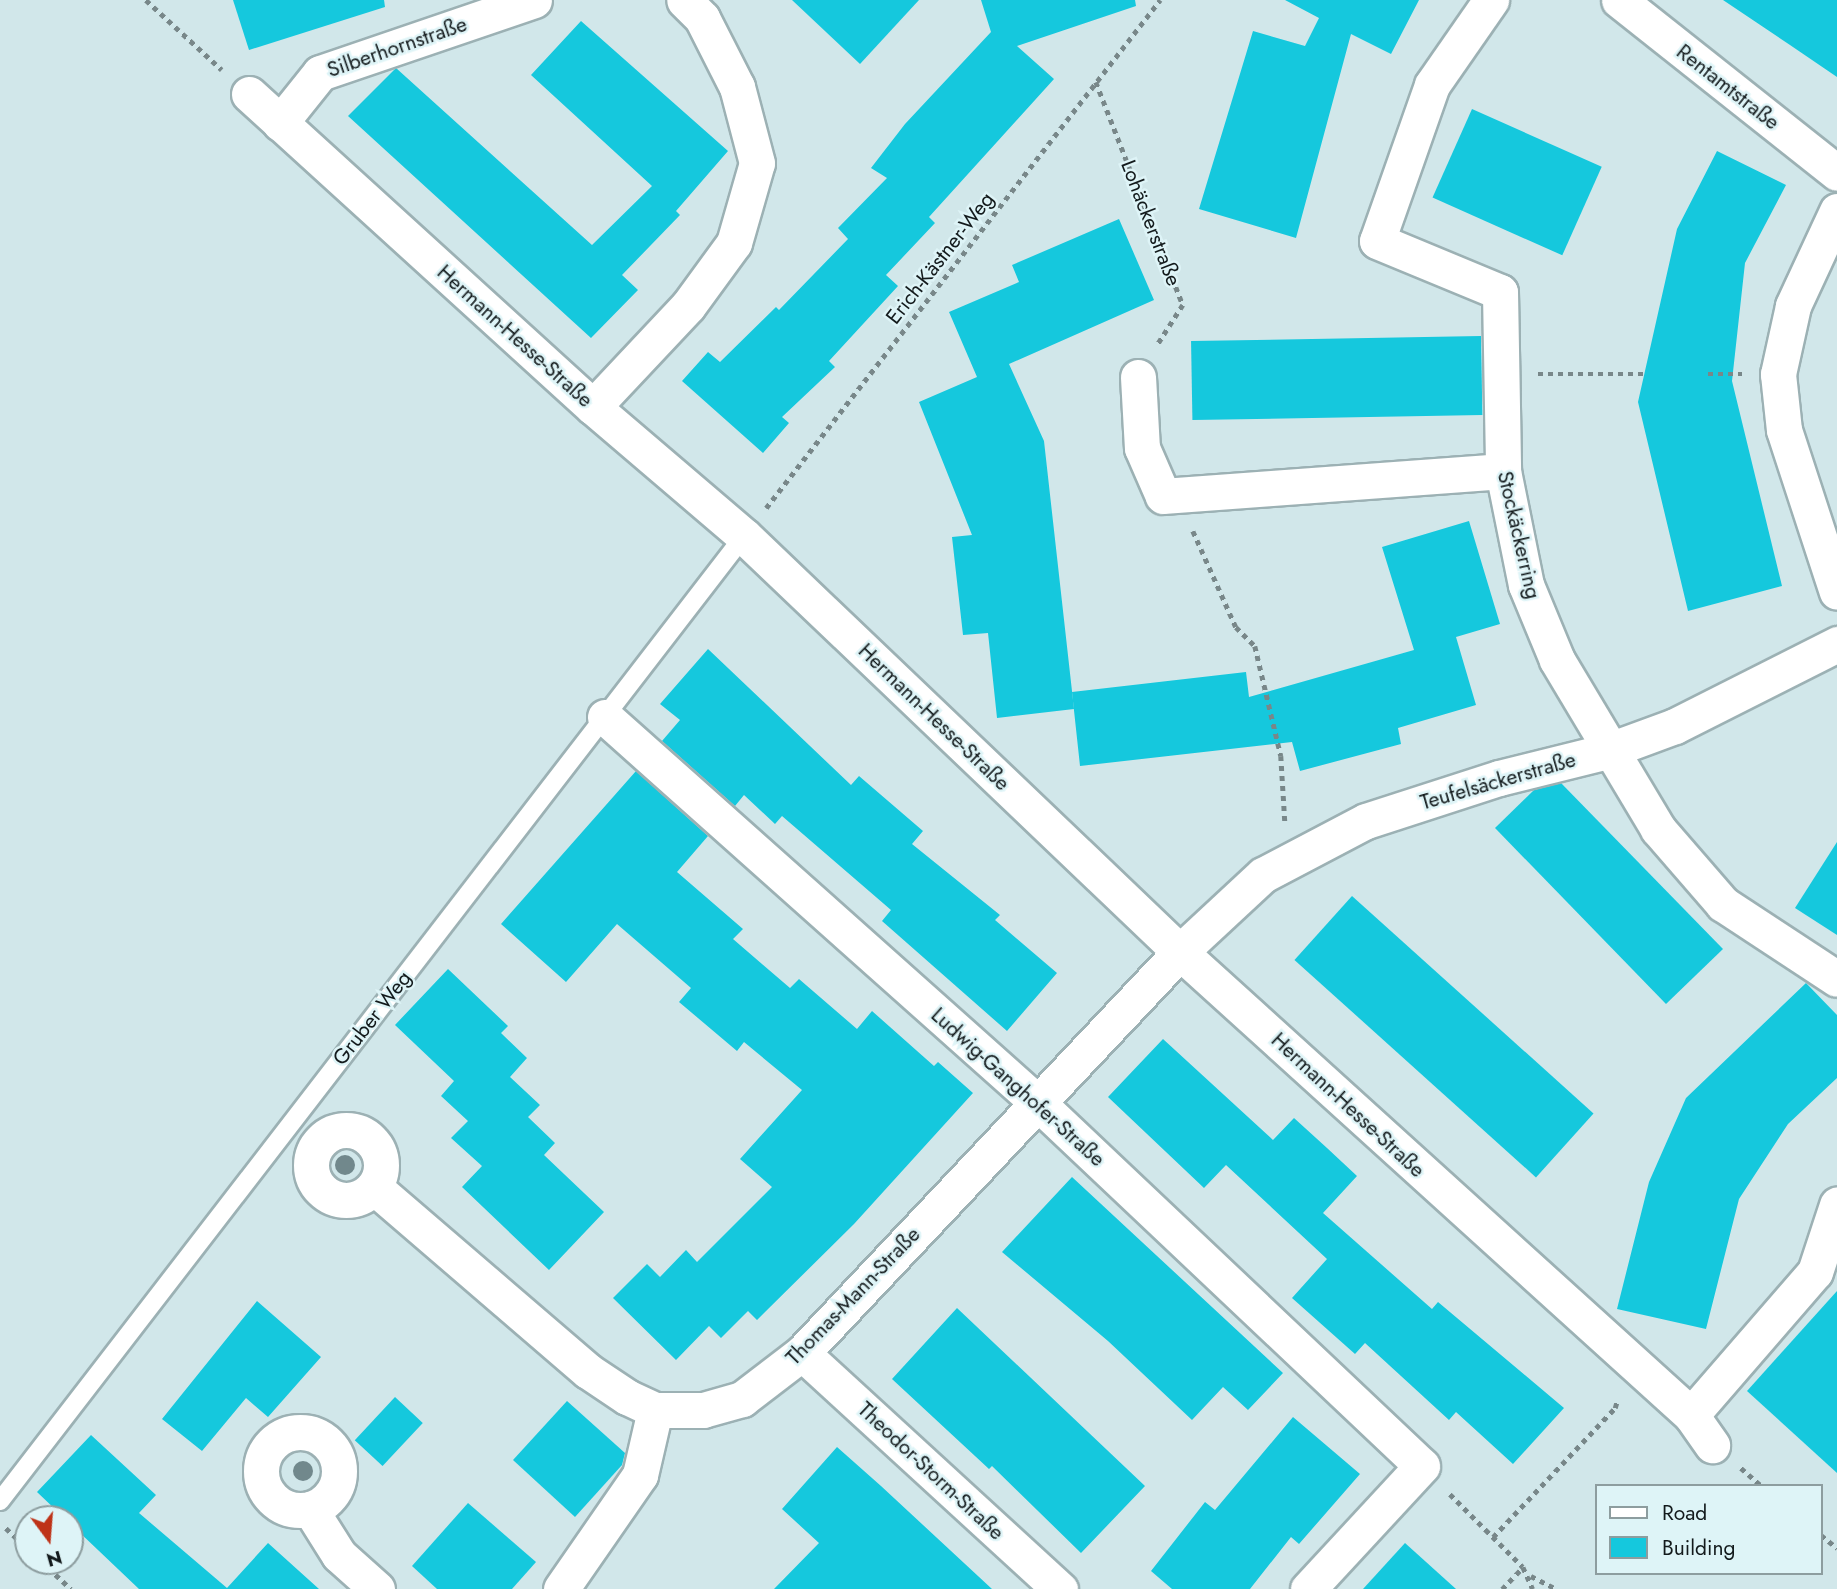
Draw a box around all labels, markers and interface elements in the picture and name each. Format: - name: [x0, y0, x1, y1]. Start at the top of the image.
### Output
- street label: Silberhornstraße: [324, 11, 470, 83]
- street label: Rentamtstraße: [1672, 39, 1784, 135]
- street label: Lohäckerstraße: [1115, 157, 1187, 289]
- street label: Erich-Kästner-Weg: [881, 187, 999, 329]
- street label: Hermann-Hesse-Straße: [432, 260, 598, 412]
- street label: Stockäckerring: [1492, 469, 1546, 601]
- street label: Hermann-Hesse-Straße: [853, 638, 1015, 796]
- street label: Teufelsäckerstraße: [1417, 747, 1579, 815]
- street label: Gruber Weg: [327, 966, 417, 1070]
- street label: Ludwig-Ganghofer-Straße: [926, 1002, 1110, 1172]
- street label: Hermann-Hesse-Straße: [1266, 1027, 1430, 1183]
- street label: Thomas-Mann-Straße: [781, 1222, 925, 1370]
- street label: Theodor-Storm-Straße: [853, 1397, 1009, 1545]
- legend: [1596, 1484, 1823, 1575]
- text: Road: [1662, 1498, 1707, 1528]
- north arrow: [14, 1505, 84, 1575]
- text: Building: [1662, 1533, 1735, 1563]
- text: N: [43, 1544, 65, 1574]

